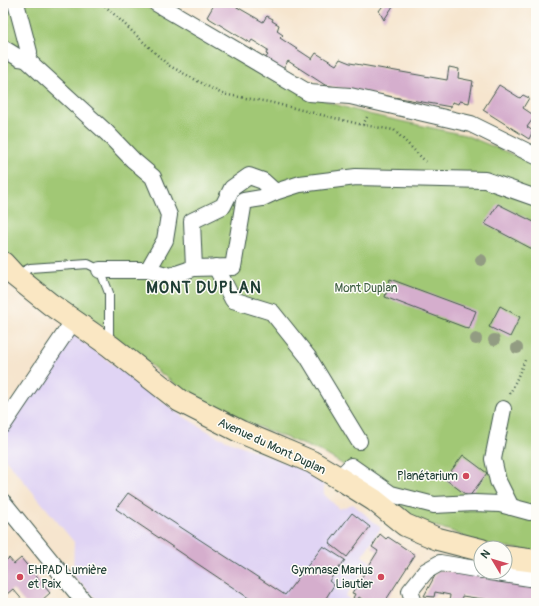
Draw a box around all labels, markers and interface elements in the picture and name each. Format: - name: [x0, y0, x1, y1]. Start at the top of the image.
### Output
- district label: MONT DUPLAN: [146, 278, 262, 298]
- park label: Mont Duplan: [335, 281, 398, 296]
- street label: Avenue du Mont Duplan: [216, 415, 328, 478]
- place label: Planétarium: [397, 469, 458, 484]
- marker: Planétarium: [461, 471, 471, 481]
- north arrow: [473, 540, 513, 580]
- text: N: [478, 547, 493, 561]
- place label: EHPAD Lumière et Paix: [28, 563, 107, 592]
- place label: Gymnase Marius Liautier: [291, 563, 374, 592]
- marker: EHPAD Lumière et Paix: [15, 572, 25, 582]
- marker: Gymnase Marius Liautier: [376, 572, 386, 582]

